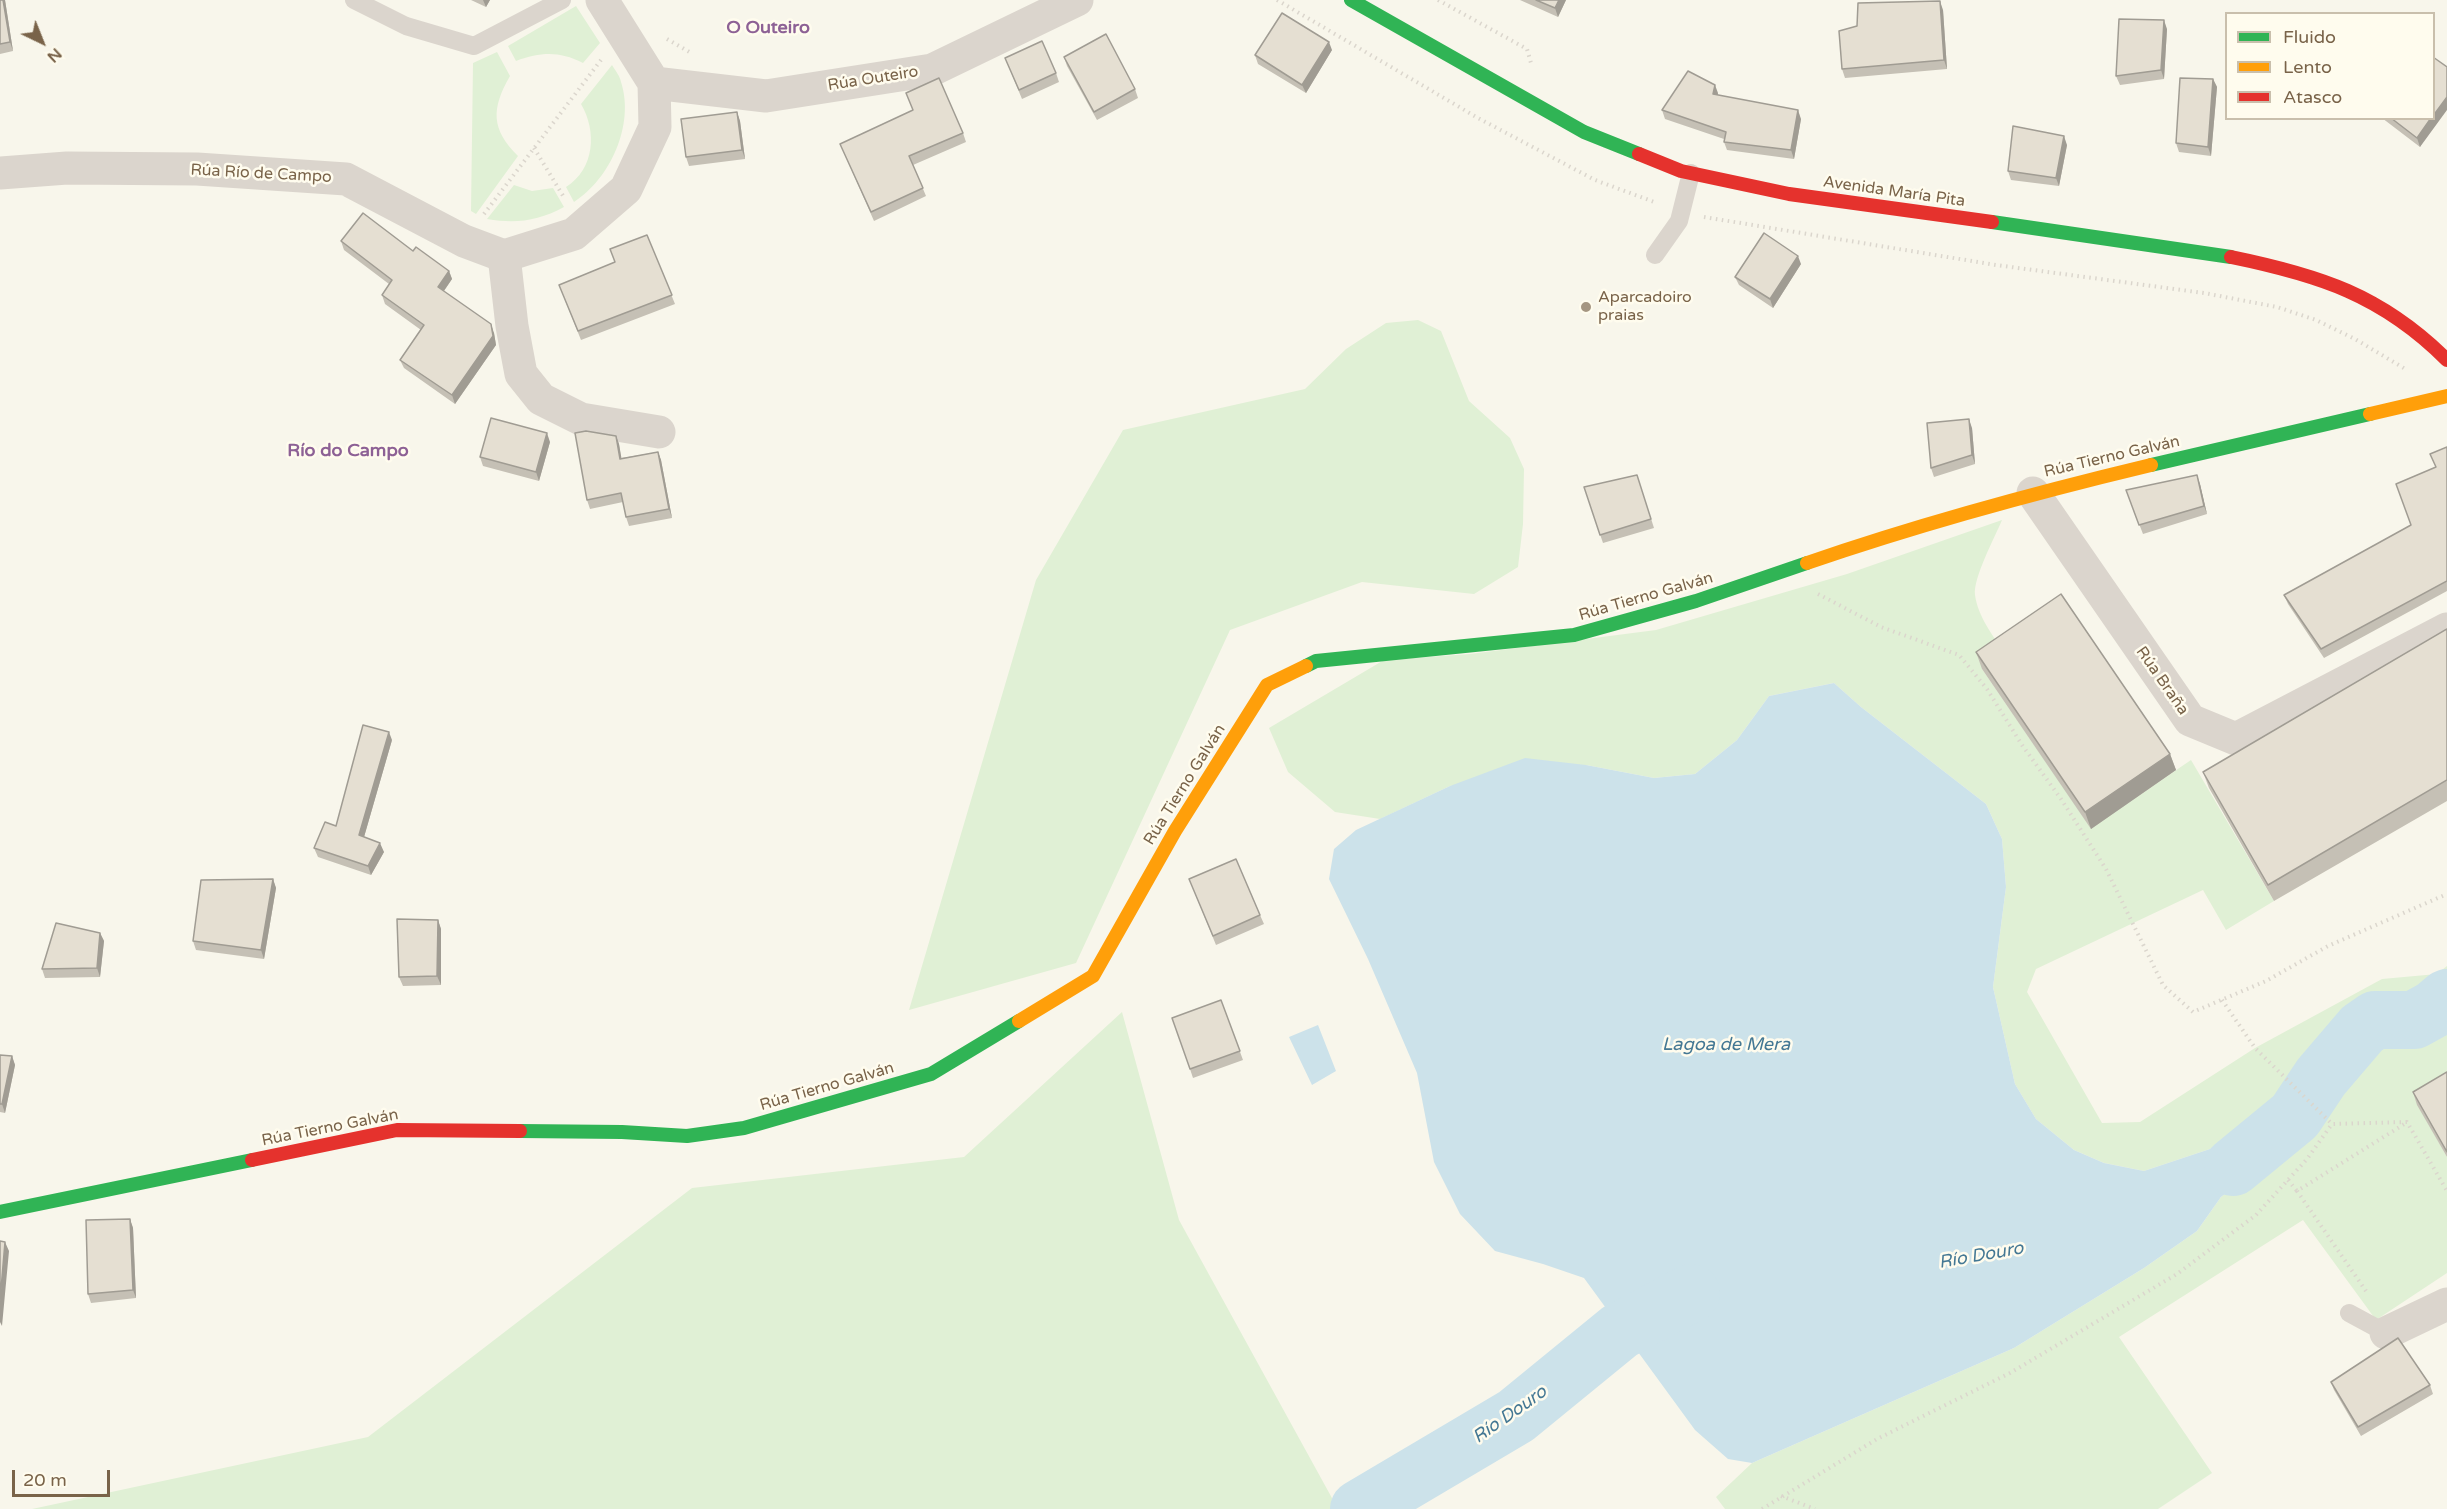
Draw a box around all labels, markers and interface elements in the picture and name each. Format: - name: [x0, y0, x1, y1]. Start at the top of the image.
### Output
- north arrow: [12, 12, 72, 72]
- legend: [2225, 12, 2435, 120]
- district label: O Outeiro: [726, 17, 810, 39]
- text: Fluido: [2283, 26, 2336, 48]
- text: N: [43, 43, 66, 67]
- text: Lento: [2283, 56, 2332, 78]
- street label: Rúa Outeiro: [826, 62, 920, 96]
- text: Atasco: [2283, 86, 2342, 108]
- street label: Rúa Río de Campo: [190, 161, 332, 187]
- street label: Avenida María Pita: [1822, 173, 1966, 211]
- place label: Aparcadoiro praias: [1598, 288, 1692, 326]
- marker: Aparcadoiro praias: [1579, 300, 1593, 314]
- street label: Rúa Tierno Galván: [2042, 432, 2182, 482]
- district label: Río do Campo: [287, 440, 409, 462]
- street label: Rúa Tierno Galván: [1577, 569, 1715, 625]
- street label: Rúa Braña: [2131, 643, 2193, 719]
- street label: Rúa Tierno Galván: [1140, 721, 1230, 849]
- water label: Lagoa de Mera: [1662, 1034, 1790, 1056]
- street label: Rúa Tierno Galván: [758, 1059, 896, 1115]
- street label: Rúa Tierno Galván: [260, 1105, 400, 1151]
- water label: Río Douro: [1937, 1238, 2025, 1274]
- water label: Río Douro: [1469, 1382, 1551, 1448]
- scale bar: [15, 1458, 112, 1496]
- text: 20 m: [23, 1469, 67, 1491]

